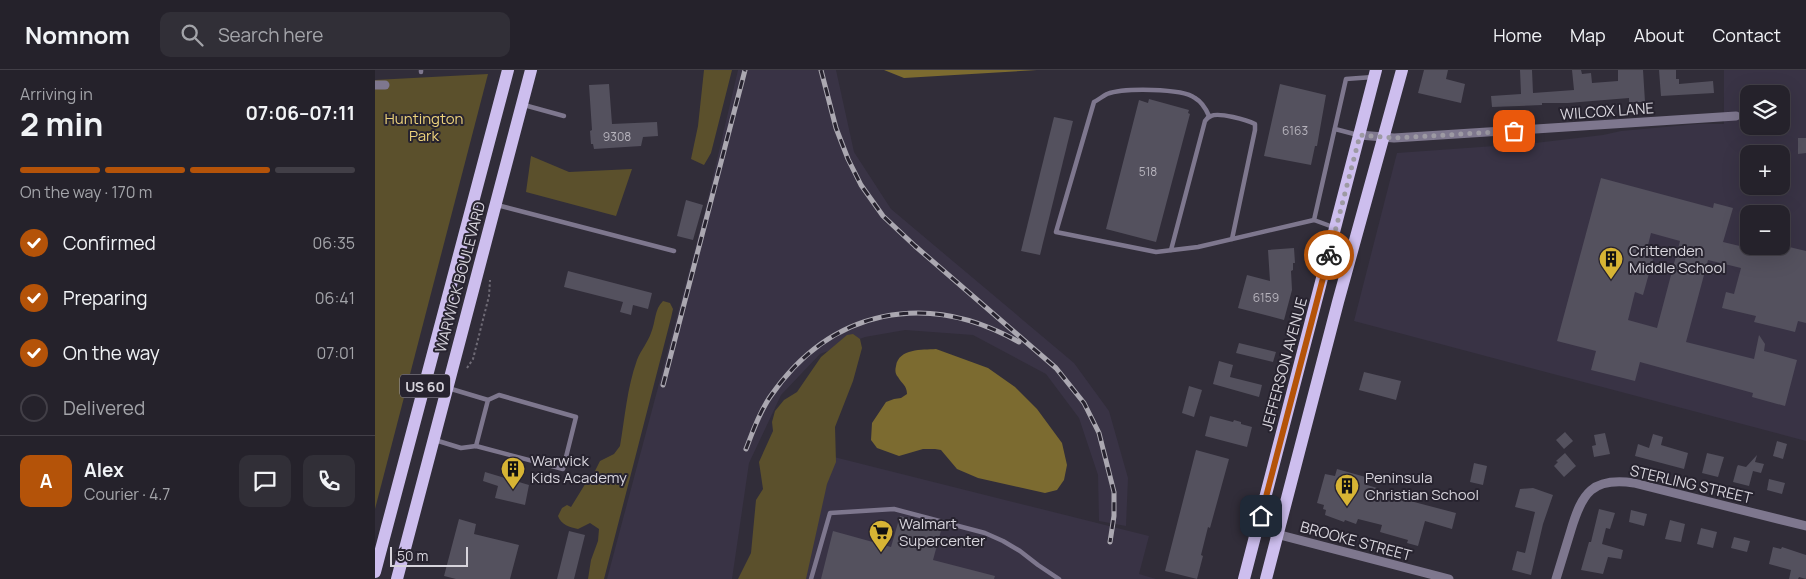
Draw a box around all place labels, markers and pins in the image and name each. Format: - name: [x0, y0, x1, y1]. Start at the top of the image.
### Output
- pin: [1493, 110, 1535, 152]
- place label: Crittenden Middle School: [1629, 240, 1726, 278]
- building icon: Crittenden Middle School: [1598, 246, 1624, 280]
- place label: Warwick Kids Academy: [531, 450, 627, 488]
- building icon: Warwick Kids Academy: [500, 456, 526, 490]
- place label: Peninsula Christian School: [1365, 467, 1479, 505]
- building icon: Peninsula Christian School: [1334, 473, 1360, 507]
- pin: [1240, 495, 1282, 537]
- place label: Walmart Supercenter: [899, 513, 986, 551]
- supermarket icon: Walmart Supercenter: [868, 519, 894, 553]

